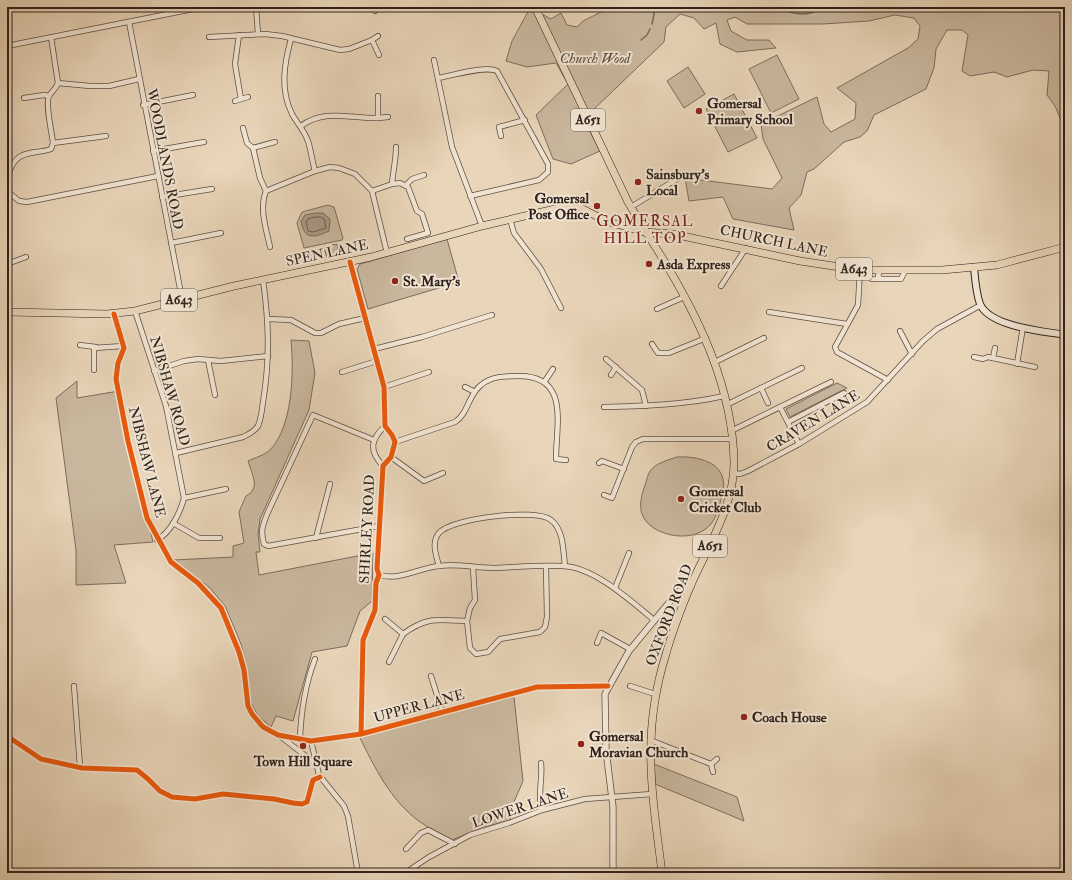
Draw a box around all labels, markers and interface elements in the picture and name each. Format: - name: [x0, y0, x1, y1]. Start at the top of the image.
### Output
- park label: Church Wood: [560, 50, 631, 67]
- street label: WOODLANDS ROAD: [143, 86, 187, 231]
- place label: Gomersal Primary School: [707, 95, 793, 129]
- marker: Gomersal Primary School: [694, 106, 704, 116]
- road number: A651: [571, 109, 605, 131]
- place label: Sainsbury's Local: [646, 166, 709, 199]
- marker: Sainsbury's Local: [633, 177, 643, 187]
- place label: Gomersal Post Office: [528, 190, 589, 223]
- marker: Gomersal Post Office: [592, 201, 602, 211]
- district label: GOMERSAL HILL TOP: [596, 212, 694, 248]
- street label: CHURCH LANE: [719, 221, 829, 261]
- street label: SPEN LANE: [284, 236, 370, 270]
- place label: Asda Express: [656, 256, 730, 274]
- road number: A643: [836, 258, 872, 280]
- marker: Asda Express: [644, 259, 654, 269]
- place label: St. Mary's: [403, 273, 460, 291]
- marker: St. Mary's: [390, 276, 400, 286]
- road number: A643: [161, 289, 197, 311]
- street label: NIBSHAW ROAD: [146, 334, 194, 448]
- street label: CRAVEN LANE: [763, 386, 863, 456]
- street label: NIBSHAW LANE: [125, 405, 169, 519]
- street label: SHIRLEY ROAD: [356, 474, 378, 584]
- place label: Gomersal Cricket Club: [689, 483, 761, 516]
- marker: Gomersal Cricket Club: [676, 494, 686, 504]
- road number: A651: [693, 535, 727, 557]
- street label: OXFORD ROAD: [642, 562, 696, 668]
- street label: UPPER LANE: [372, 686, 466, 726]
- place label: Coach House: [752, 709, 827, 726]
- marker: Coach House: [739, 712, 749, 722]
- place label: Gomersal Moravian Church: [588, 728, 689, 761]
- marker: Gomersal Moravian Church: [576, 739, 586, 749]
- marker: Town Hill Square: [298, 741, 308, 751]
- place label: Town Hill Square: [253, 753, 352, 771]
- street label: LOWER LANE: [470, 784, 570, 832]

